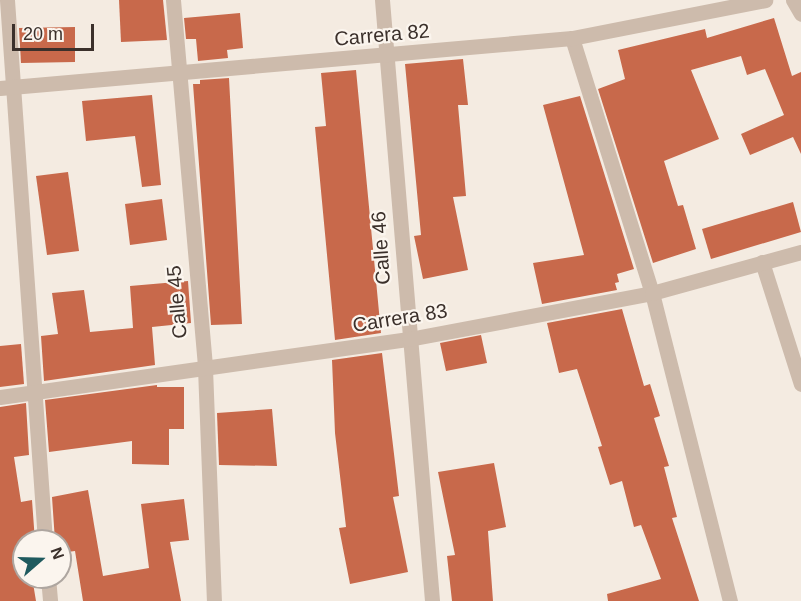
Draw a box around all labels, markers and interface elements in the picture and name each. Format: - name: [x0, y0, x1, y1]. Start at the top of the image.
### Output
- scale bar: [15, 12, 98, 50]
- street label: Carrera 82: [333, 19, 431, 51]
- text: 20 m: [23, 24, 63, 44]
- street label: Calle 46: [366, 211, 396, 285]
- street label: Calle 45: [162, 264, 192, 340]
- street label: Carrera 83: [351, 299, 449, 337]
- north arrow: [12, 529, 72, 589]
- text: N: [48, 545, 67, 562]

